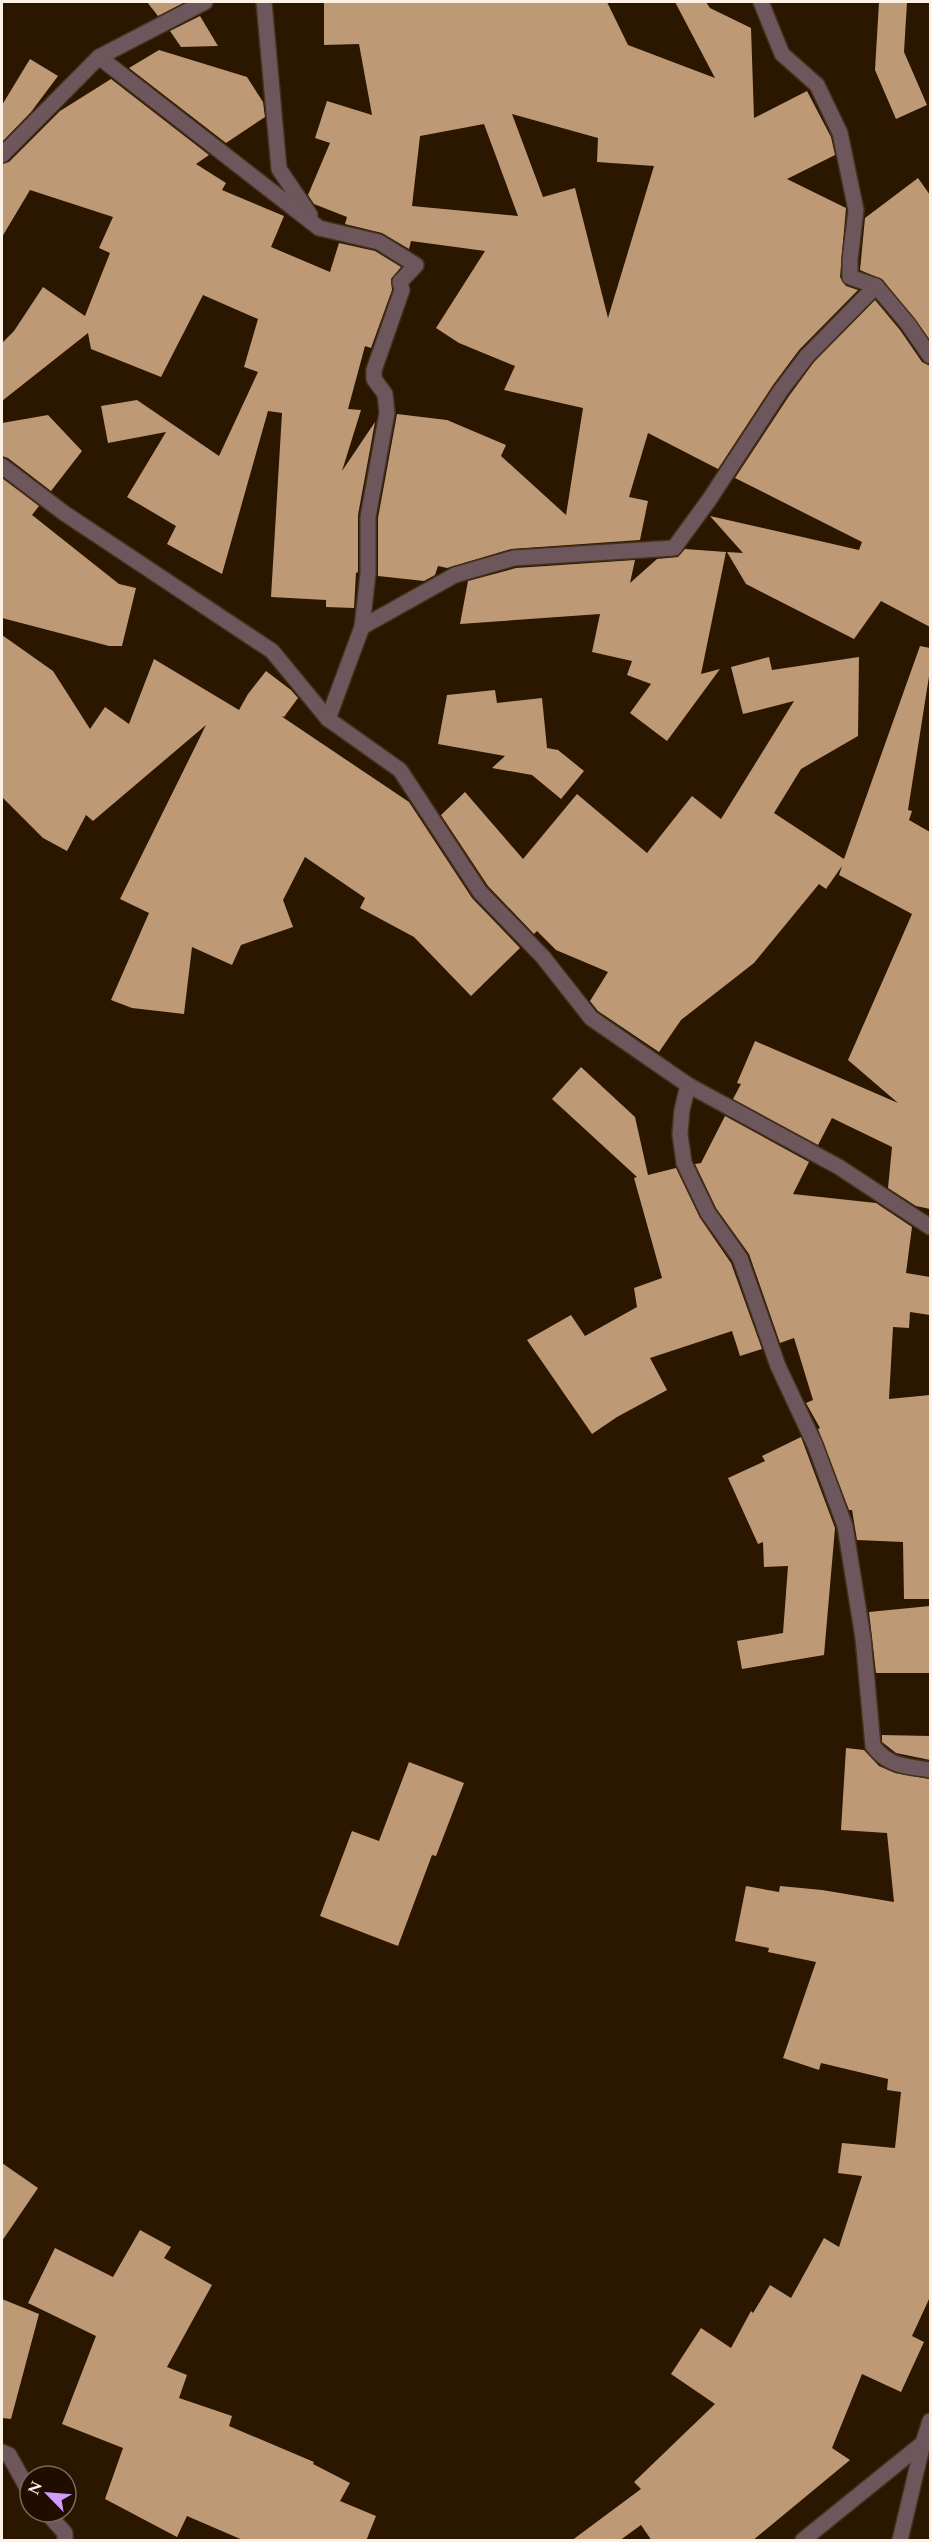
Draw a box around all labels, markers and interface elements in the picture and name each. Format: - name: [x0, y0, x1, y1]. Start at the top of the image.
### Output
- north arrow: [18, 2464, 78, 2524]
- text: N: [22, 2477, 49, 2499]

